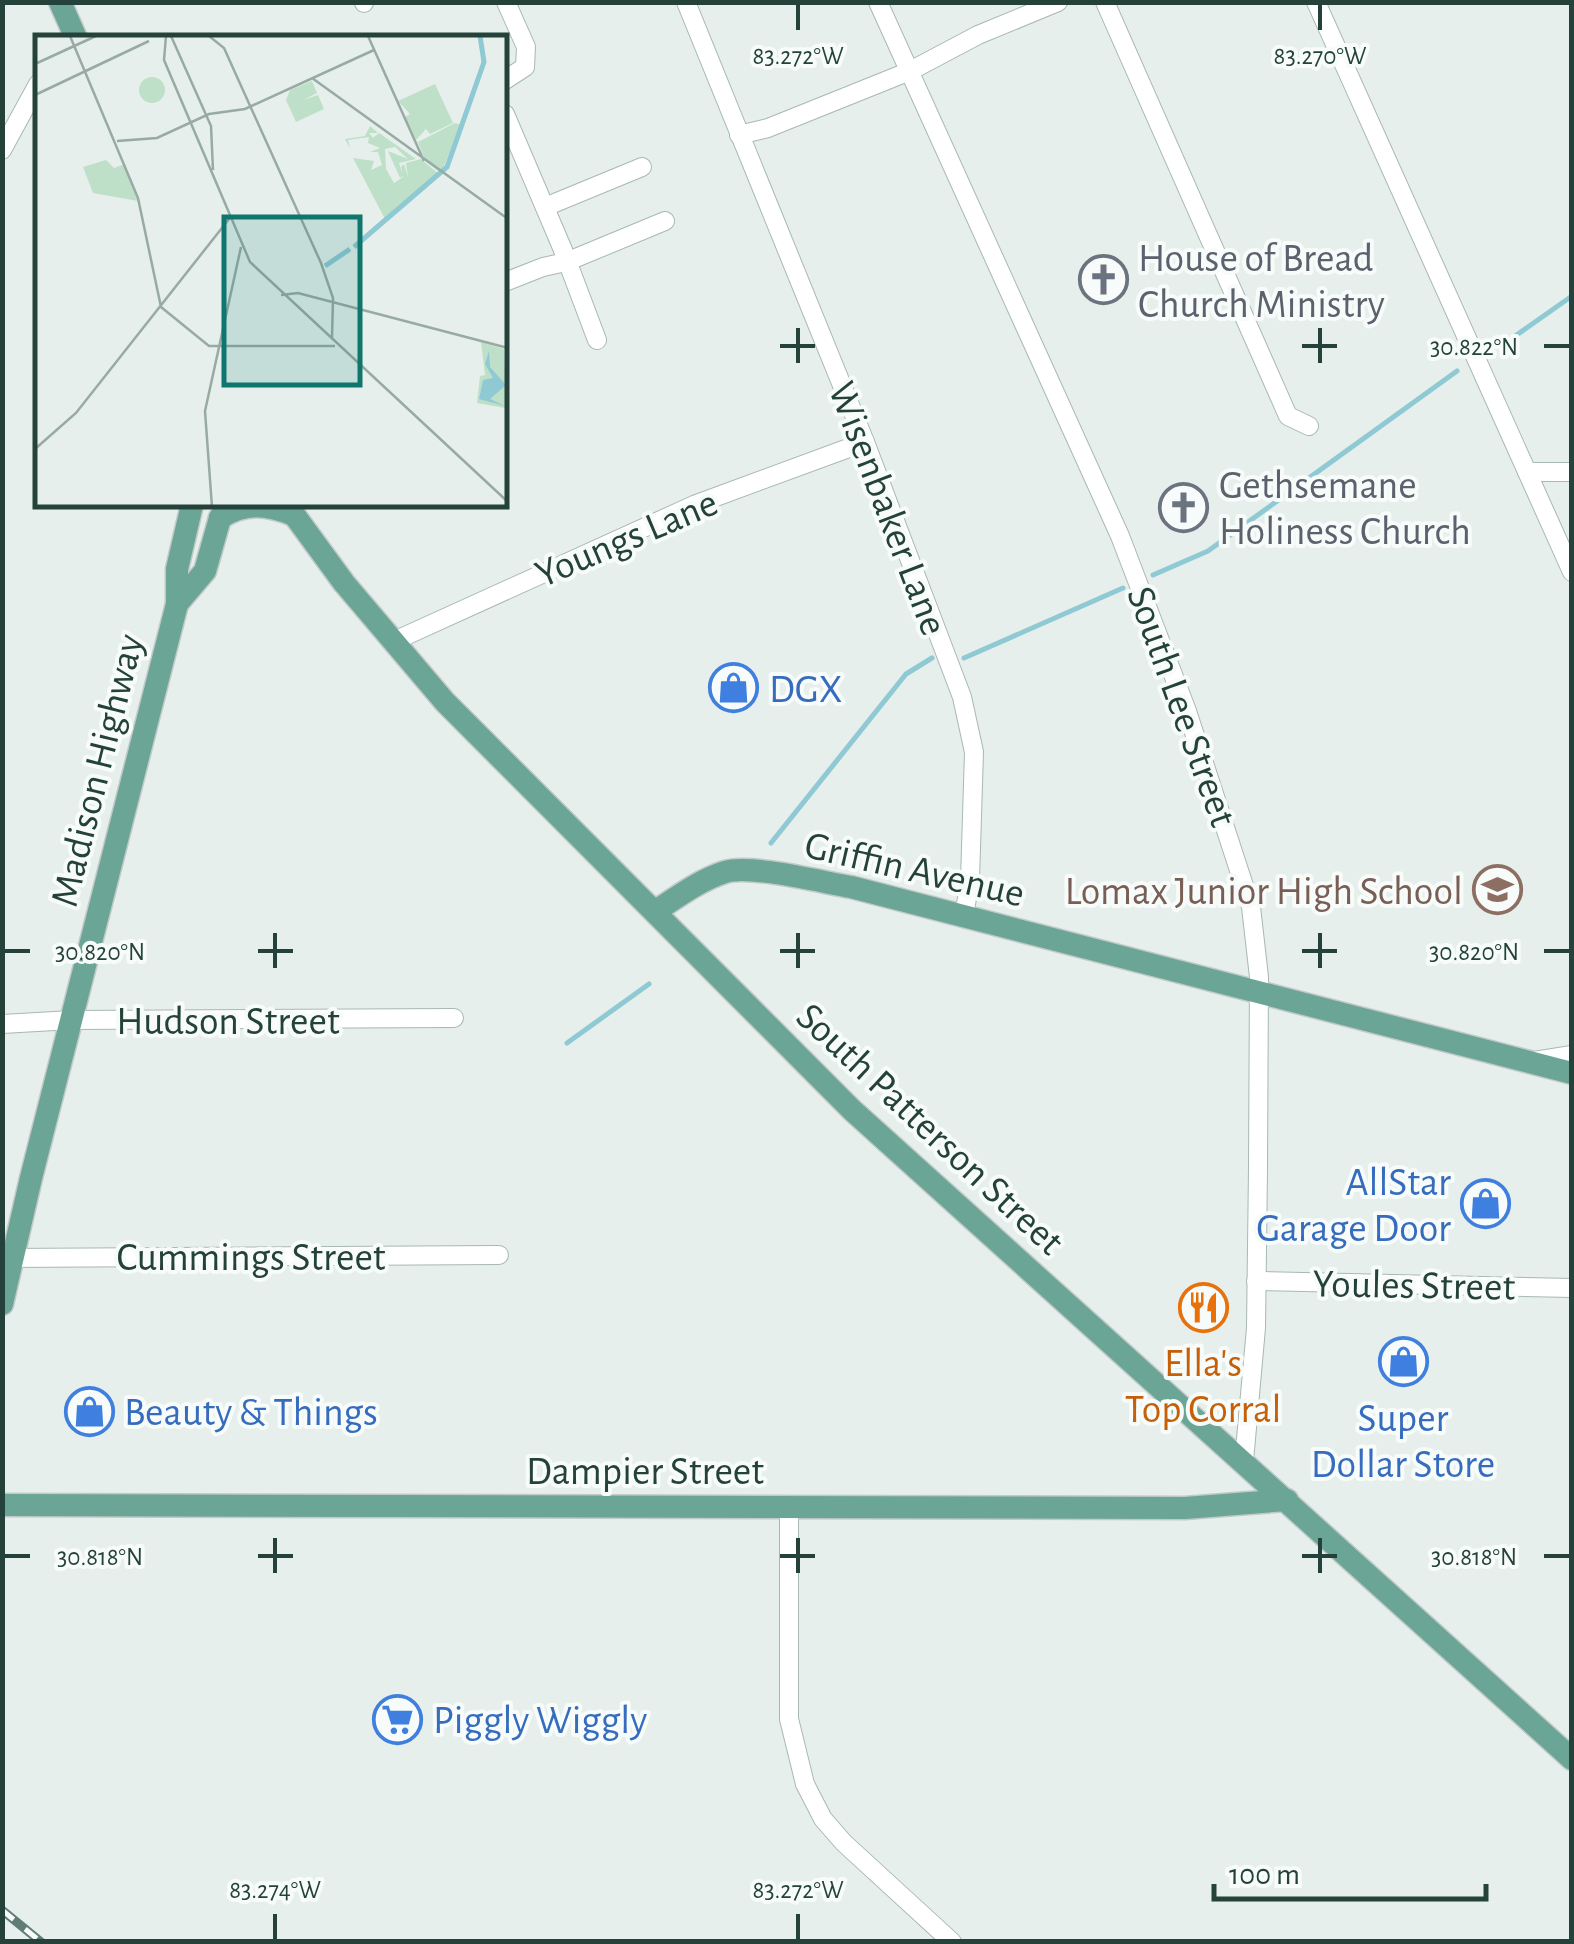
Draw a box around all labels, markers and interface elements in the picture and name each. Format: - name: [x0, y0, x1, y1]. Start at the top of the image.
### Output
- inset map: [35, 35, 508, 508]
- text: 83.272°W: [752, 44, 844, 69]
- text: 83.270°W: [1274, 44, 1367, 69]
- place label: House of Bread Church Ministry: [1138, 239, 1385, 325]
- church icon: House of Bread Church Ministry: [1077, 254, 1129, 306]
- text: 30.822°N: [1430, 335, 1518, 360]
- street label: Wisenbaker Lane: [820, 377, 954, 641]
- place label: Gethsemane Holiness Church: [1219, 466, 1471, 552]
- church icon: Gethsemane Holiness Church: [1158, 481, 1210, 533]
- street label: Youngs Lane: [530, 483, 724, 595]
- street label: South Lee Street: [1119, 581, 1243, 832]
- street label: Madison Highway: [45, 630, 151, 911]
- shop icon: DGX: [708, 662, 760, 714]
- place label: DGX: [769, 670, 843, 710]
- street label: Griffin Avenue: [801, 825, 1028, 915]
- school or university icon: Lomax Junior High School: [1472, 864, 1524, 916]
- place label: Lomax Junior High School: [1065, 872, 1463, 912]
- text: 30.820°N: [55, 940, 145, 965]
- text: 30.820°N: [1429, 940, 1519, 965]
- street label: South Patterson Street: [789, 996, 1071, 1263]
- street label: Hudson Street: [116, 1002, 340, 1042]
- place label: AllStar Garage Door: [1256, 1163, 1451, 1249]
- shop icon: AllStar Garage Door: [1460, 1178, 1512, 1230]
- street label: Cummings Street: [116, 1238, 386, 1278]
- street label: Youles Street: [1312, 1264, 1516, 1308]
- restaurant icon: Ella's Top Corral: [1177, 1281, 1229, 1333]
- shop icon: Super Dollar Store: [1377, 1336, 1429, 1388]
- place label: Ella's Top Corral: [1125, 1344, 1281, 1430]
- shop icon: Beauty & Things: [63, 1385, 115, 1437]
- place label: Beauty & Things: [124, 1393, 378, 1433]
- place label: Super Dollar Store: [1311, 1399, 1495, 1485]
- street label: Dampier Street: [526, 1452, 764, 1492]
- text: 30.818°N: [57, 1545, 143, 1570]
- text: 30.818°N: [1431, 1545, 1517, 1570]
- supermarket icon: Piggly Wiggly: [372, 1693, 424, 1745]
- place label: Piggly Wiggly: [433, 1701, 647, 1741]
- scale bar: [1214, 1839, 1486, 1901]
- text: 100 m: [1229, 1860, 1300, 1890]
- text: 83.274°W: [229, 1878, 322, 1903]
- text: 83.272°W: [752, 1878, 844, 1903]

